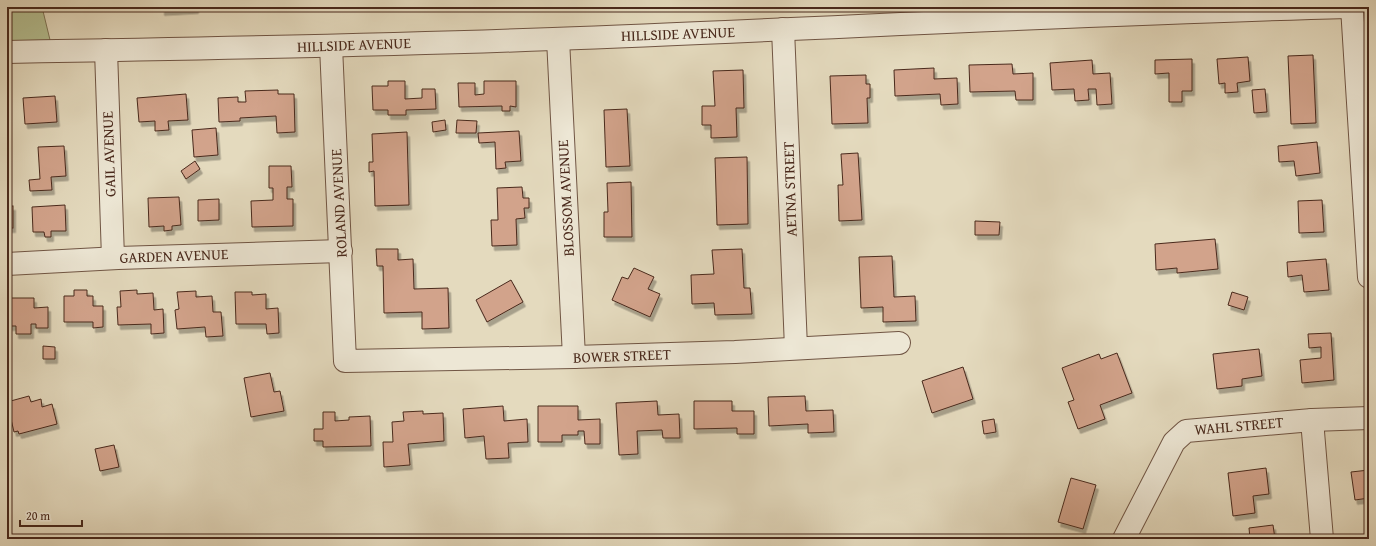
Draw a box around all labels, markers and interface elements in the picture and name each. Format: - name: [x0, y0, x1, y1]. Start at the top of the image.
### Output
- street label: HILLSIDE AVENUE: [621, 21, 736, 46]
- street label: HILLSIDE AVENUE: [297, 32, 412, 57]
- street label: GAIL AVENUE: [96, 110, 120, 197]
- street label: BLOSSOM AVENUE: [552, 139, 579, 257]
- street label: AETNA STREET: [777, 140, 802, 237]
- street label: ROLAND AVENUE: [325, 148, 352, 258]
- street label: GARDEN AVENUE: [119, 243, 229, 268]
- street label: BOWER STREET: [573, 343, 672, 368]
- street label: WAHL STREET: [1194, 411, 1285, 440]
- scale bar: [20, 502, 82, 528]
- text: 20 m: [26, 507, 50, 524]

